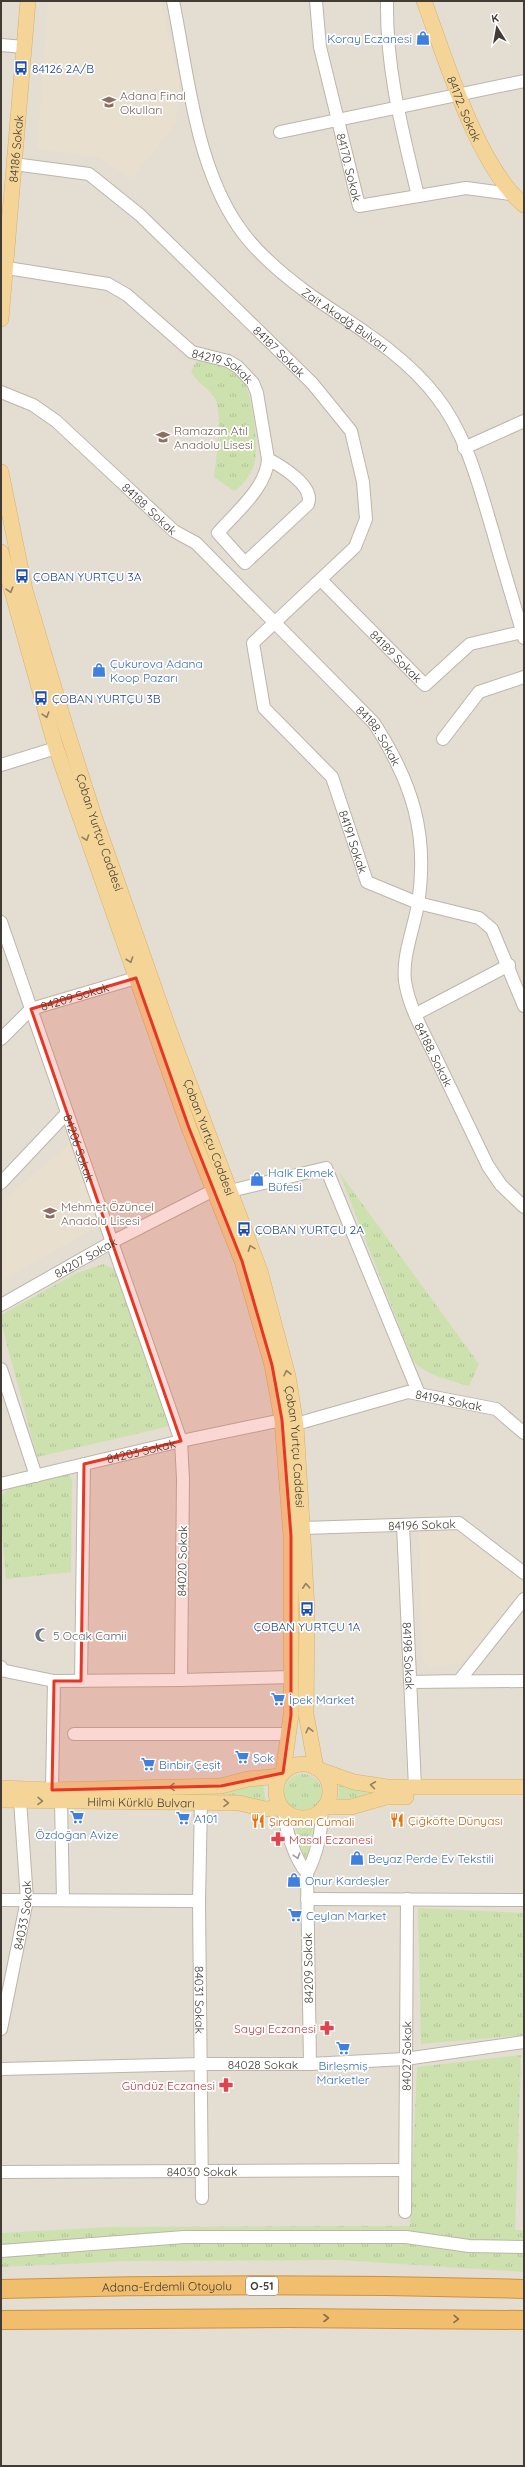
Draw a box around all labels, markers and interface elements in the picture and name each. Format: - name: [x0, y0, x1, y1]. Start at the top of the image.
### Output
- north arrow: [477, 8, 517, 48]
- text: K: [490, 11, 500, 26]
- shop icon: Koray Eczanesi: [415, 30, 431, 46]
- place label: Koray Eczanesi: [327, 31, 412, 46]
- bus stop icon: 84126 2A/B: [13, 60, 29, 76]
- place label: 84126 2A/B: [32, 61, 94, 76]
- street label: 84172. Sokak: [444, 74, 485, 144]
- place label: Adana Final Okulları: [120, 88, 186, 117]
- school or university icon: Adana Final Okulları: [101, 94, 117, 110]
- street label: 84186 Sokak: [5, 114, 26, 183]
- street label: 84170. Sokak: [334, 131, 365, 203]
- street label: Zait Akadğ Bulvarı: [299, 284, 392, 354]
- street label: 84187 Sokak: [250, 322, 309, 380]
- street label: 84219 Sokak: [190, 345, 257, 386]
- place label: Ramazan Atıl Anadolu Lisesi: [174, 423, 253, 452]
- school or university icon: Ramazan Atıl Anadolu Lisesi: [155, 429, 171, 445]
- street label: 84188. Sokak: [119, 479, 181, 538]
- bus stop icon: ÇOBAN YURTÇU 3A: [14, 568, 30, 584]
- place label: ÇOBAN YURTÇU 3A: [33, 569, 142, 584]
- one-way arrow: [5, 586, 14, 593]
- street label: 84189 Sokak: [367, 627, 425, 685]
- place label: Çukurova Adana Koop Pazarı: [110, 656, 203, 685]
- shop icon: Çukurova Adana Koop Pazarı: [91, 662, 107, 678]
- bus stop icon: ÇOBAN YURTÇU 3B: [33, 690, 49, 706]
- place label: ÇOBAN YURTÇU 3B: [52, 691, 161, 706]
- street label: 84188. Sokak: [353, 702, 404, 768]
- one-way arrow: [41, 711, 50, 718]
- street label: Çoban Yurtçu Caddesi: [73, 772, 127, 893]
- street label: 84191 Sokak: [336, 808, 371, 875]
- one-way arrow: [81, 835, 90, 842]
- one-way arrow: [125, 957, 134, 964]
- street label: 84209 Sokak: [39, 979, 111, 1013]
- street label: 84188. Sokak: [412, 1020, 456, 1089]
- street label: Çoban Yurtçu Caddesi: [181, 1077, 238, 1197]
- street label: 84206 Sokak: [61, 1112, 98, 1184]
- place label: Halk Ekmek Büfesi: [268, 1165, 334, 1194]
- shop icon: Halk Ekmek Büfesi: [249, 1171, 265, 1187]
- place label: Mehmet Özüncel Anadolu Lisesi: [61, 1199, 154, 1228]
- school or university icon: Mehmet Özüncel Anadolu Lisesi: [42, 1205, 58, 1221]
- bus stop icon: ÇOBAN YURTÇU 2A: [236, 1221, 252, 1237]
- place label: ÇOBAN YURTÇU 2A: [255, 1222, 364, 1237]
- street label: 84207 Sokak: [51, 1233, 119, 1281]
- one-way arrow: [248, 1245, 256, 1252]
- one-way arrow: [284, 1370, 292, 1376]
- street label: Çoban Yurtçu Caddesi: [282, 1384, 309, 1508]
- street label: 84194 Sokak: [414, 1386, 483, 1414]
- street label: 84203 Sokak: [105, 1435, 177, 1466]
- street label: 84196 Sokak: [388, 1516, 456, 1533]
- street label: 84020 Sokak: [174, 1525, 190, 1597]
- one-way arrow: [301, 1583, 310, 1589]
- bus stop icon: ÇOBAN YURTÇU 1A: [299, 1601, 315, 1617]
- place label: ÇOBAN YURTÇU 1A: [254, 1619, 361, 1634]
- street label: 84198 Sokak: [400, 1622, 418, 1690]
- mosque icon: 5 Ocak Camii: [34, 1627, 50, 1643]
- place label: 5 Ocak Camii: [53, 1628, 126, 1643]
- supermarket icon: İpek Market: [270, 1691, 286, 1707]
- place label: İpek Market: [289, 1692, 355, 1707]
- one-way arrow: [306, 1726, 314, 1733]
- supermarket icon: Şok: [234, 1749, 250, 1765]
- place label: Şok: [253, 1750, 273, 1765]
- supermarket icon: Binbir Çeşit: [140, 1756, 156, 1772]
- place label: Binbir Çeşit: [159, 1757, 221, 1772]
- one-way arrow: [370, 1781, 376, 1790]
- one-way arrow: [169, 1783, 175, 1792]
- street label: Hilmi Kürklü Bulvarı: [87, 1794, 195, 1810]
- one-way arrow: [37, 1797, 43, 1805]
- one-way arrow: [223, 1798, 229, 1807]
- supermarket icon: Özdoğan Avize: [69, 1809, 85, 1825]
- supermarket icon: A101: [175, 1810, 191, 1826]
- place label: A101: [194, 1811, 218, 1826]
- restaurant icon: Çiğköfte Dünyası: [389, 1812, 405, 1828]
- restaurant icon: Şırdancı Cumali: [250, 1813, 266, 1829]
- place label: Çiğköfte Dünyası: [408, 1813, 503, 1828]
- place label: Şırdancı Cumali: [269, 1814, 354, 1829]
- place label: Özdoğan Avize: [35, 1827, 119, 1842]
- pharmacy icon: Masal Eczanesi: [270, 1831, 286, 1847]
- place label: Masal Eczanesi: [289, 1832, 373, 1847]
- shop icon: Beyaz Perde Ev Tekstili: [349, 1850, 365, 1866]
- place label: Beyaz Perde Ev Tekstili: [368, 1851, 494, 1866]
- one-way arrow: [292, 1853, 301, 1860]
- shop icon: Onur Kardeşler: [286, 1872, 302, 1888]
- place label: Onur Kardeşler: [305, 1873, 390, 1888]
- street label: 84033 Sokak: [10, 1880, 35, 1951]
- supermarket icon: Ceylan Market: [287, 1907, 303, 1923]
- place label: Ceylan Market: [306, 1908, 386, 1923]
- street label: 84209 Sokak: [300, 1933, 316, 2003]
- street label: 84031 Sokak: [192, 1966, 208, 2034]
- pharmacy icon: Saygı Eczanesi: [319, 2020, 335, 2036]
- place label: Saygı Eczanesi: [234, 2021, 316, 2036]
- street label: 84027 Sokak: [398, 2021, 414, 2091]
- supermarket icon: Birleşmiş Marketler: [335, 2040, 351, 2056]
- street label: 84028 Sokak: [228, 2057, 298, 2072]
- place label: Birleşmiş Marketler: [317, 2058, 370, 2087]
- pharmacy icon: Gündüz Eczanesi: [218, 2077, 234, 2093]
- place label: Gündüz Eczanesi: [122, 2078, 215, 2093]
- street label: 84030 Sokak: [167, 2163, 237, 2179]
- road number: O-51: [246, 2277, 278, 2295]
- street label: Adana-Erdemli Otoyolu: [102, 2278, 232, 2294]
- one-way arrow: [323, 2314, 329, 2322]
- one-way arrow: [453, 2315, 459, 2323]

